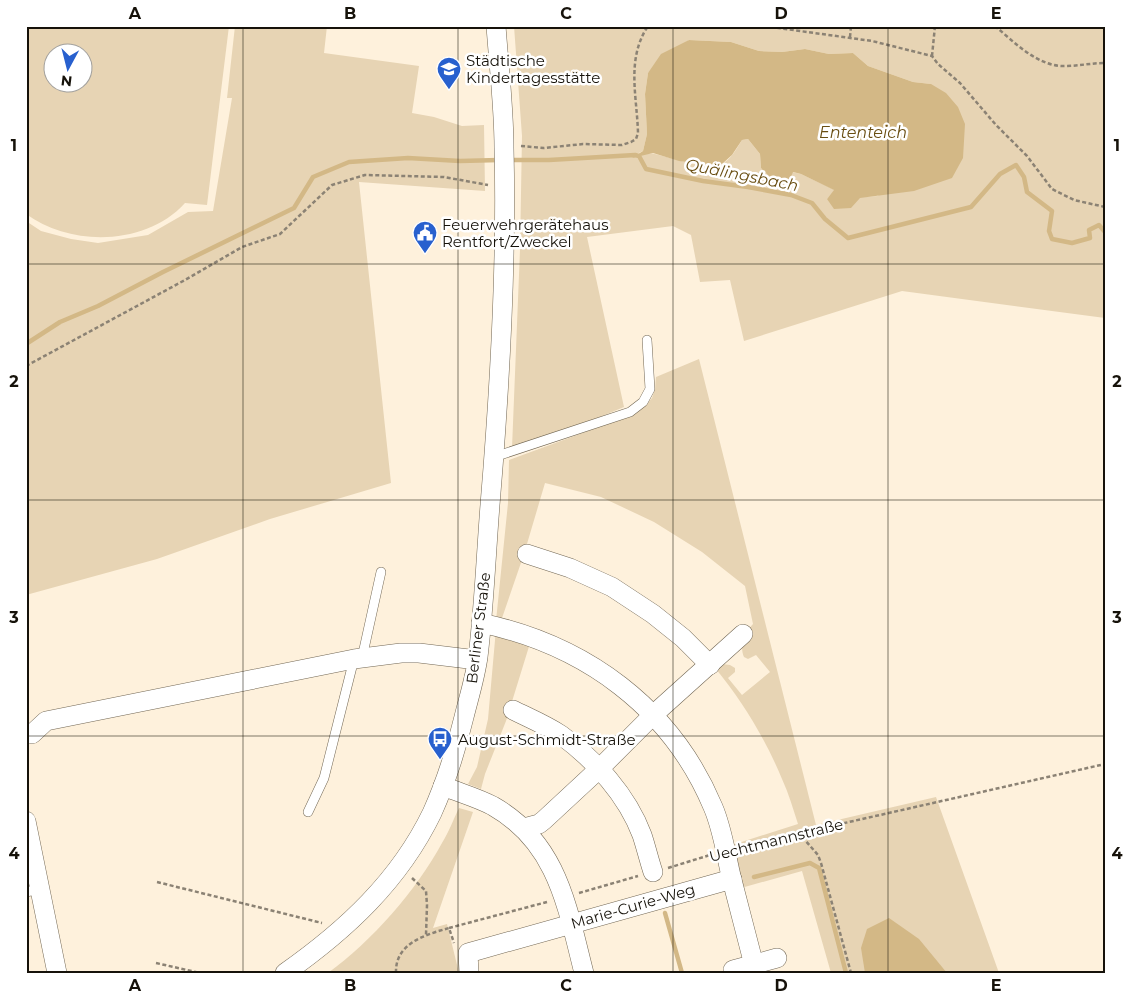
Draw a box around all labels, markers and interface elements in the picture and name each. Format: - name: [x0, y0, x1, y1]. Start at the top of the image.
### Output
- text: A: [128, 4, 142, 23]
- text: B: [344, 4, 356, 23]
- text: C: [560, 4, 572, 23]
- text: D: [774, 4, 788, 23]
- text: E: [991, 4, 1001, 23]
- north arrow: [42, 42, 92, 92]
- place label: Städtische Kindertagesstätte: [466, 51, 600, 87]
- school or university icon: Städtische Kindertagesstätte: [436, 56, 462, 90]
- text: N: [60, 71, 73, 91]
- water label: Ententeich: [819, 123, 907, 142]
- text: 1: [11, 136, 17, 155]
- text: 1: [1114, 136, 1120, 155]
- water label: Quälingsbach: [684, 155, 800, 195]
- place label: Feuerwehrgerätehaus Rentfort/Zweckel: [442, 215, 609, 251]
- public building icon: Feuerwehrgerätehaus Rentfort/Zweckel: [412, 220, 438, 254]
- text: 2: [9, 372, 19, 391]
- text: 2: [1112, 372, 1122, 391]
- street label: Berliner Straße: [462, 571, 494, 685]
- text: 3: [8, 608, 19, 627]
- text: 3: [1111, 608, 1122, 627]
- bus stop icon: August-Schmidt-Straße: [427, 726, 453, 760]
- place label: August-Schmidt-Straße: [458, 730, 636, 749]
- street label: Uechtmannstraße: [707, 814, 845, 866]
- text: 4: [8, 844, 20, 863]
- text: 4: [1111, 844, 1123, 863]
- street label: Marie-Curie-Weg: [569, 879, 697, 933]
- text: A: [128, 976, 142, 995]
- text: B: [344, 976, 356, 995]
- text: C: [560, 976, 572, 995]
- text: D: [774, 976, 788, 995]
- text: E: [991, 976, 1001, 995]

